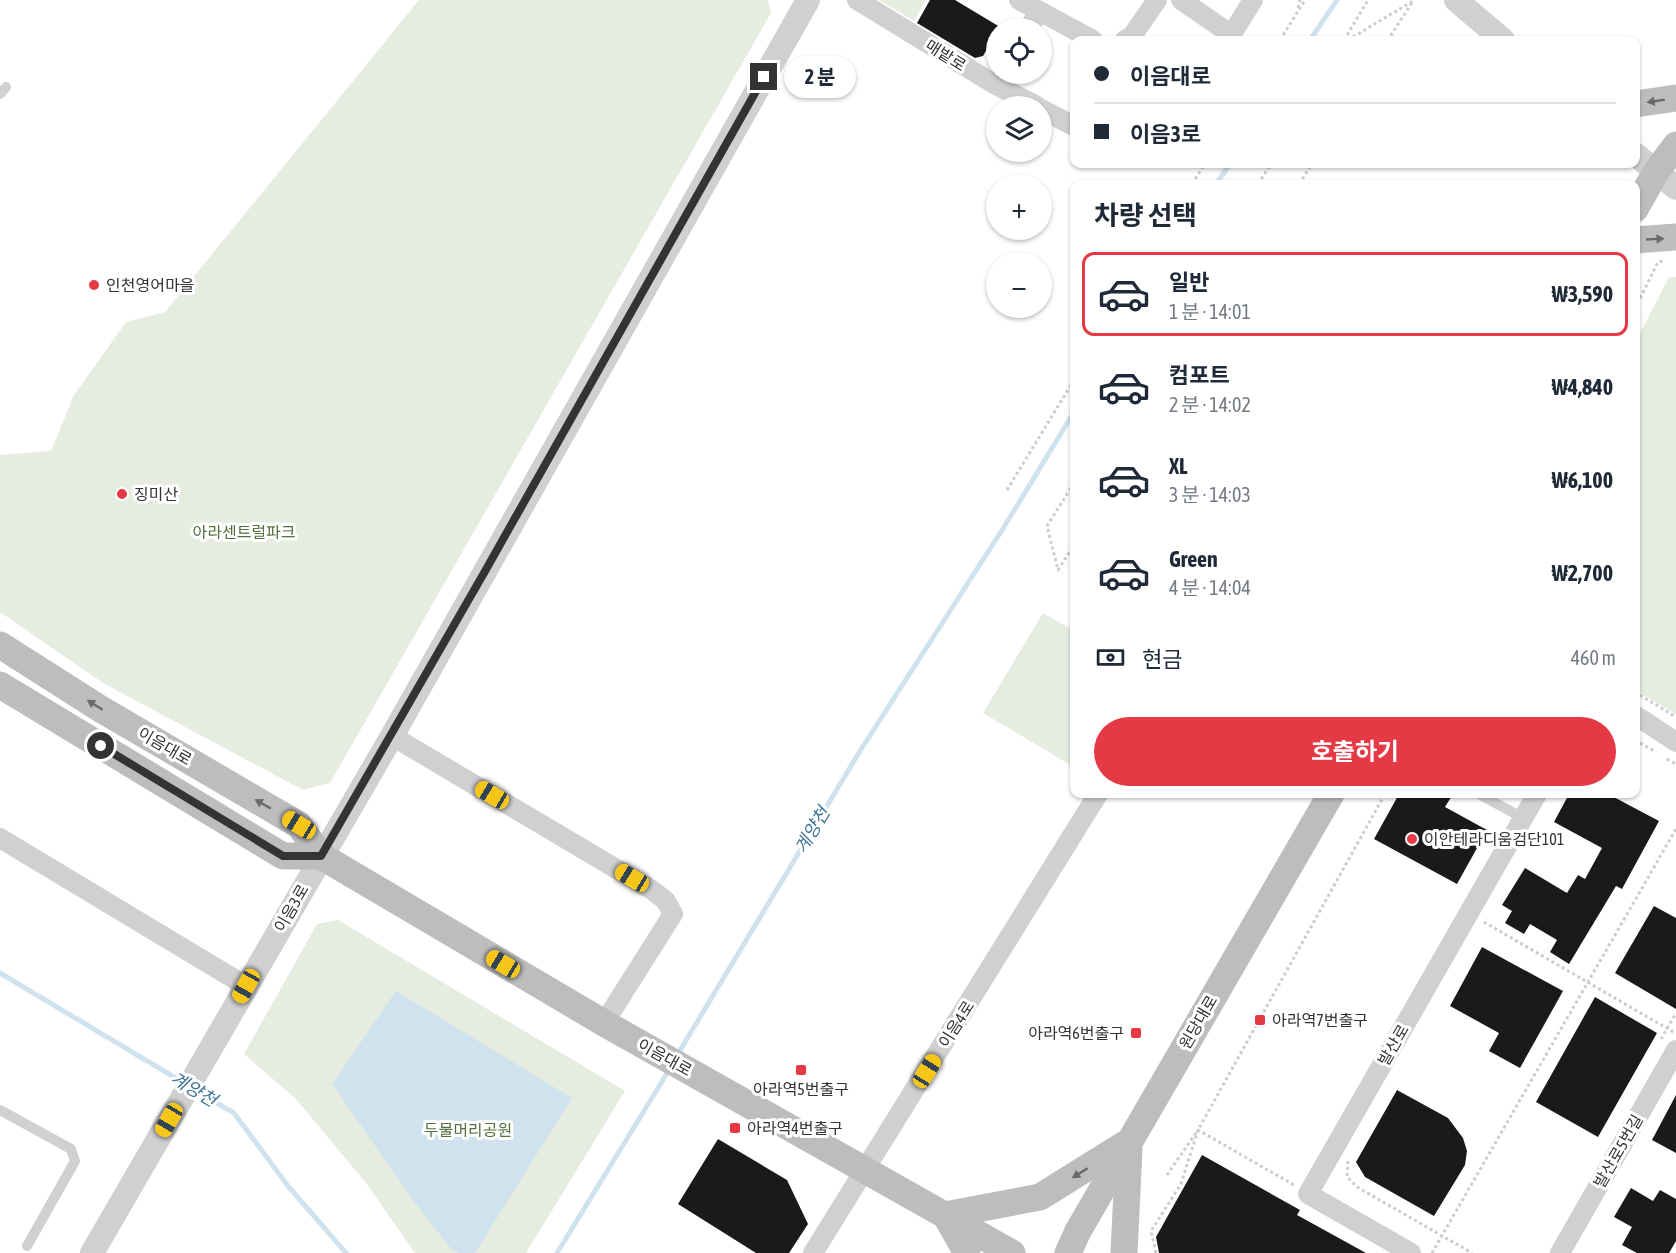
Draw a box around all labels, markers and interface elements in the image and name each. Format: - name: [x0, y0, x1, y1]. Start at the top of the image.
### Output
- map controls: [986, 18, 1052, 318]
- button: locate: [986, 18, 1052, 84]
- street label: 매밭로: [923, 36, 970, 74]
- callout: 2 분: [785, 56, 857, 98]
- route end: [750, 63, 777, 90]
- text: 이음대로: [1130, 63, 1211, 89]
- text: 2 분: [805, 65, 835, 88]
- button: layers: [986, 96, 1052, 162]
- one-way arrow: [1646, 97, 1665, 106]
- text: 이음3로: [1130, 121, 1201, 147]
- button: +: [986, 174, 1052, 240]
- text: 차량 선택: [1094, 200, 1197, 231]
- one-way arrow: [1646, 234, 1665, 243]
- button: −: [986, 252, 1052, 318]
- icon: car: [1097, 267, 1151, 321]
- text: 일반: [1169, 269, 1209, 295]
- place label: 인천영어마을: [106, 276, 194, 294]
- marker: 인천영어마을: [87, 278, 101, 292]
- text: ₩3,590: [1552, 281, 1613, 307]
- text: 1 분 · 14:01: [1169, 300, 1251, 323]
- icon: car: [1097, 360, 1151, 414]
- text: 컴포트: [1169, 362, 1230, 388]
- text: ₩4,840: [1552, 374, 1613, 400]
- text: 2 분 · 14:02: [1169, 393, 1251, 416]
- icon: car: [1097, 453, 1151, 507]
- text: XL: [1169, 453, 1187, 479]
- text: ₩6,100: [1552, 467, 1613, 493]
- text: 3 분 · 14:03: [1169, 483, 1251, 506]
- place label: 징미산: [134, 485, 178, 503]
- marker: 징미산: [115, 487, 129, 501]
- park label: 아라센트럴파크: [192, 523, 296, 541]
- icon: car: [1097, 546, 1151, 600]
- text: Green: [1169, 546, 1218, 572]
- text: ₩2,700: [1552, 560, 1613, 586]
- text: 4 분 · 14:04: [1169, 576, 1251, 599]
- icon: cash: [1094, 641, 1127, 674]
- text: 현금: [1142, 646, 1182, 672]
- text: 460 m: [1571, 646, 1616, 669]
- one-way arrow: [87, 700, 103, 711]
- button: 호출하기: [1094, 717, 1616, 786]
- street label: 이음대로: [135, 723, 195, 769]
- route start: [87, 732, 114, 759]
- car: [472, 778, 512, 812]
- one-way arrow: [254, 799, 271, 809]
- water label: 계양천: [790, 801, 835, 857]
- car: [279, 808, 319, 842]
- place label: 이안테라디움검단101: [1424, 830, 1564, 848]
- marker: 이안테라디움검단101: [1405, 832, 1419, 846]
- car: [612, 861, 652, 895]
- street label: 이음3로: [270, 881, 312, 935]
- car: [483, 947, 523, 981]
- car: [229, 966, 263, 1006]
- street label: 원당대로: [1175, 992, 1221, 1052]
- street label: 이음4로: [935, 997, 977, 1051]
- place label: 아라역7번출구: [1272, 1011, 1368, 1029]
- marker: 아라역7번출구: [1253, 1013, 1267, 1027]
- street label: 발산로: [1374, 1021, 1412, 1069]
- place label: 아라역6번출구: [1028, 1024, 1124, 1042]
- marker: 아라역6번출구: [1129, 1026, 1143, 1040]
- street label: 이음대로: [635, 1035, 695, 1079]
- car: [910, 1051, 944, 1091]
- marker: 아라역5번출구: [794, 1063, 808, 1077]
- water label: 계양천: [167, 1067, 223, 1112]
- place label: 아라역5번출구: [753, 1080, 849, 1098]
- car: [152, 1100, 186, 1140]
- street label: 발산로5번길: [1590, 1111, 1646, 1191]
- place label: 아라역4번출구: [747, 1119, 843, 1137]
- park label: 두물머리공원: [424, 1121, 512, 1139]
- marker: 아라역4번출구: [728, 1121, 742, 1135]
- one-way arrow: [1071, 1167, 1088, 1178]

